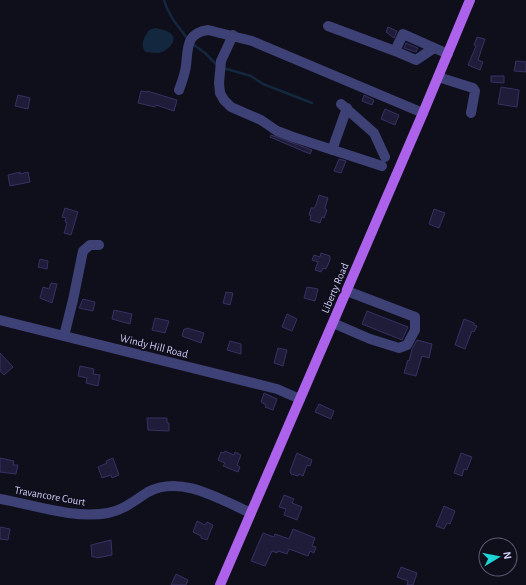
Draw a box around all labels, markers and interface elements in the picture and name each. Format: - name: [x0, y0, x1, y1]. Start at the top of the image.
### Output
- street label: Liberty Road: [320, 261, 351, 315]
- street label: Windy Hill Road: [119, 332, 189, 360]
- street label: Travancore Court: [14, 484, 87, 508]
- north arrow: [478, 537, 518, 577]
- text: N: [501, 551, 513, 560]

